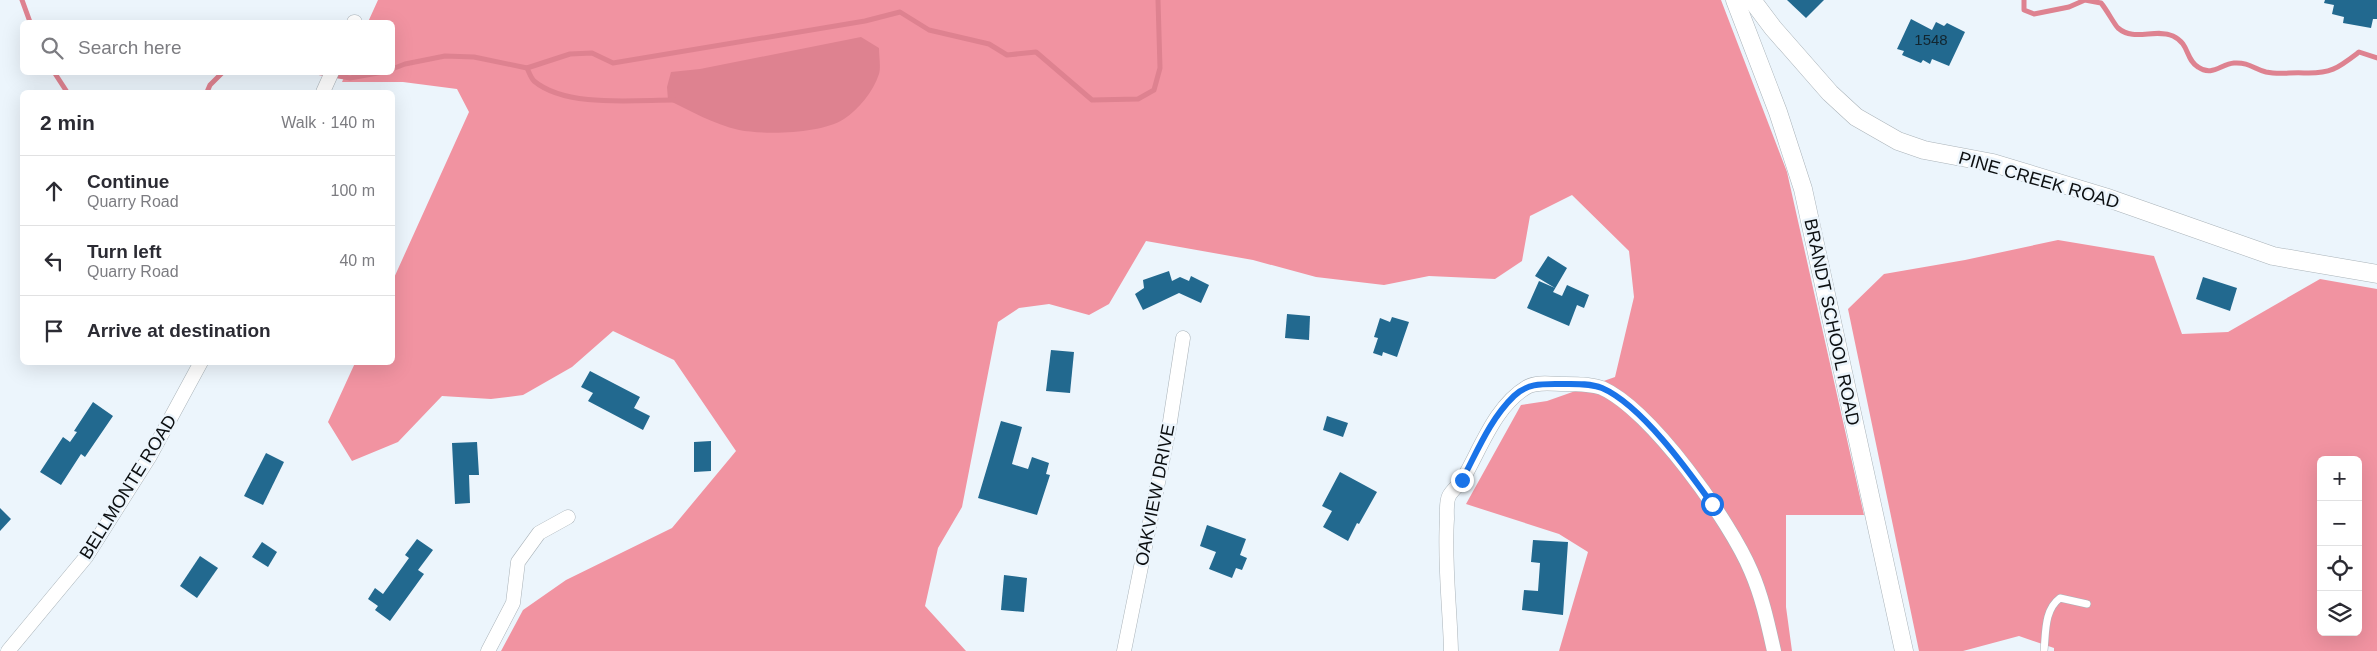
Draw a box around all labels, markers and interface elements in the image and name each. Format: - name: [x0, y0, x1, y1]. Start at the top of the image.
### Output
- search box: [20, 20, 395, 75]
- house number: 1548: [1914, 31, 1948, 48]
- icon: search: [38, 34, 66, 62]
- text: Search here: [78, 37, 182, 58]
- text: 2 min: [40, 111, 95, 134]
- text: Walk · 140 m: [281, 114, 375, 131]
- street label: PINE CREEK ROAD: [1956, 148, 2122, 212]
- text: Continue: [87, 171, 169, 192]
- icon: ahead: [40, 177, 68, 205]
- text: 100 m: [331, 182, 375, 199]
- text: Quarry Road: [87, 193, 179, 210]
- street label: BRANDT SCHOOL ROAD: [1800, 217, 1864, 427]
- text: Turn left: [87, 241, 162, 262]
- icon: left: [40, 247, 68, 275]
- text: 40 m: [339, 252, 375, 269]
- text: Quarry Road: [87, 263, 179, 280]
- icon: arrive: [40, 317, 68, 345]
- text: Arrive at destination: [87, 320, 271, 341]
- street label: BELLMONTE ROAD: [76, 411, 180, 563]
- street label: OAKVIEW DRIVE: [1131, 422, 1179, 568]
- map controls: [2317, 456, 2362, 636]
- button: +: [2317, 456, 2362, 501]
- route end: [1451, 469, 1474, 492]
- route start: [1701, 493, 1724, 516]
- button: −: [2317, 501, 2362, 546]
- button: locate: [2317, 546, 2362, 591]
- button: layers: [2317, 591, 2362, 636]

